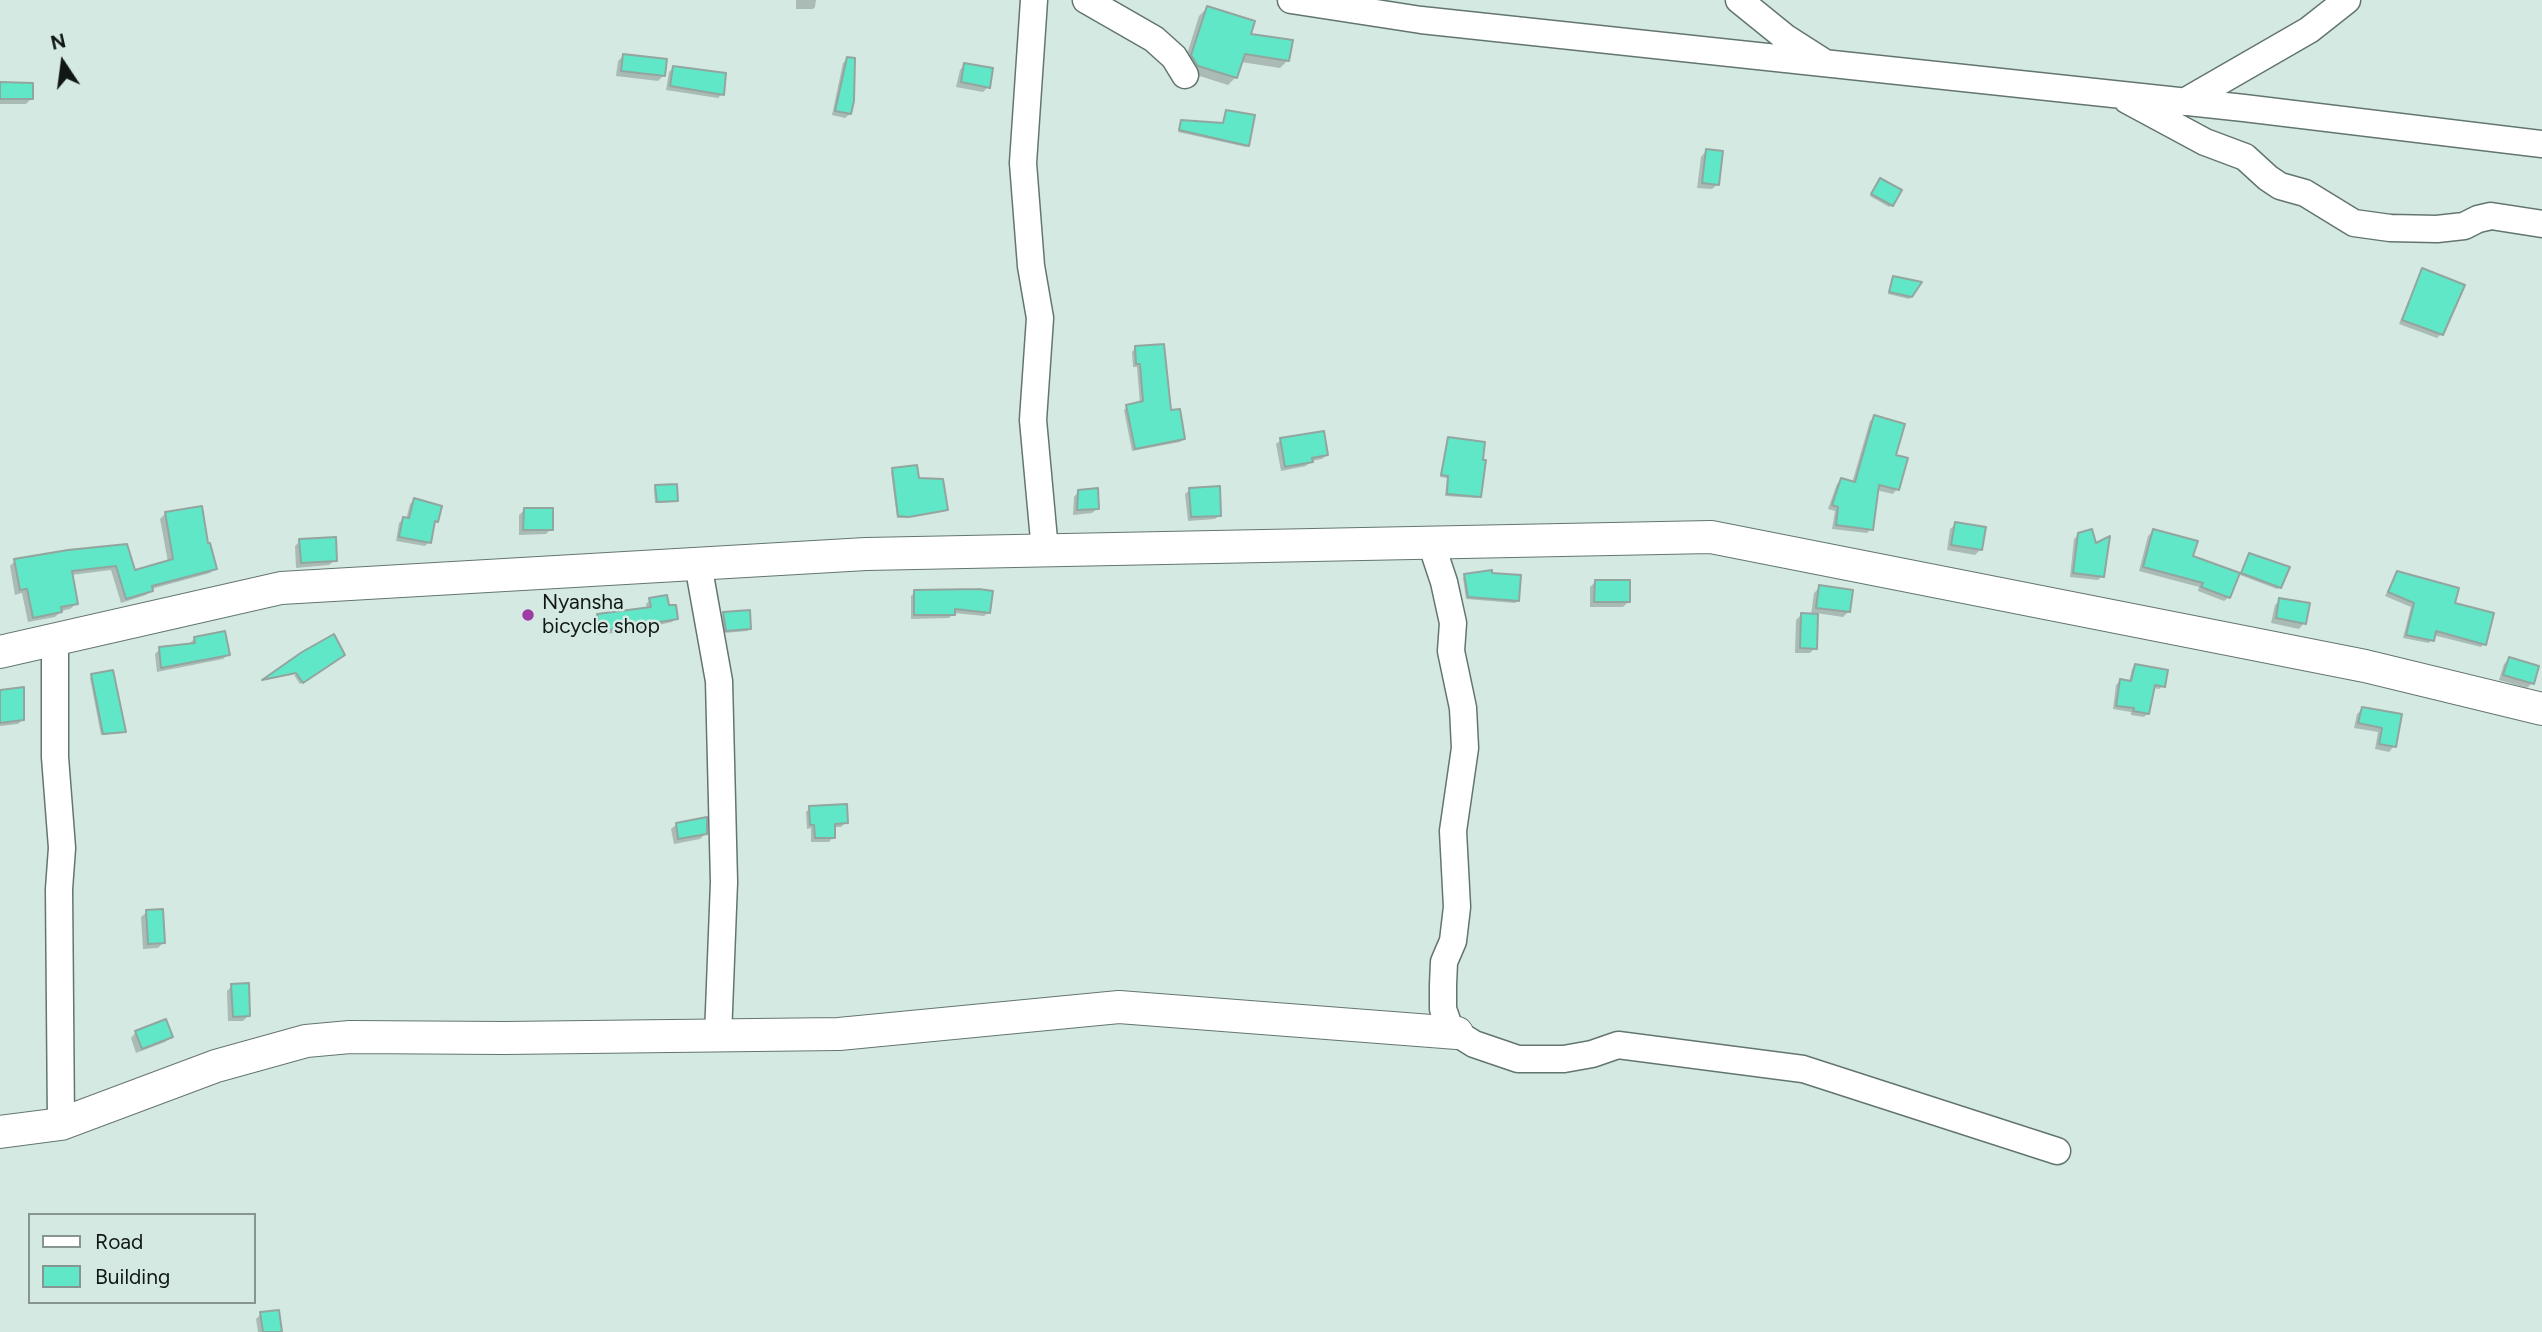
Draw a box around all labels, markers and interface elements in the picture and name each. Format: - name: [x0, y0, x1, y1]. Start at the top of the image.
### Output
- north arrow: [28, 28, 98, 98]
- text: N: [48, 29, 68, 55]
- place label: Nyansha bicycle shop: [542, 590, 660, 640]
- marker: Nyansha bicycle shop: [520, 607, 536, 623]
- legend: [28, 1213, 256, 1304]
- text: Road: [95, 1229, 143, 1254]
- text: Building: [95, 1264, 170, 1289]

